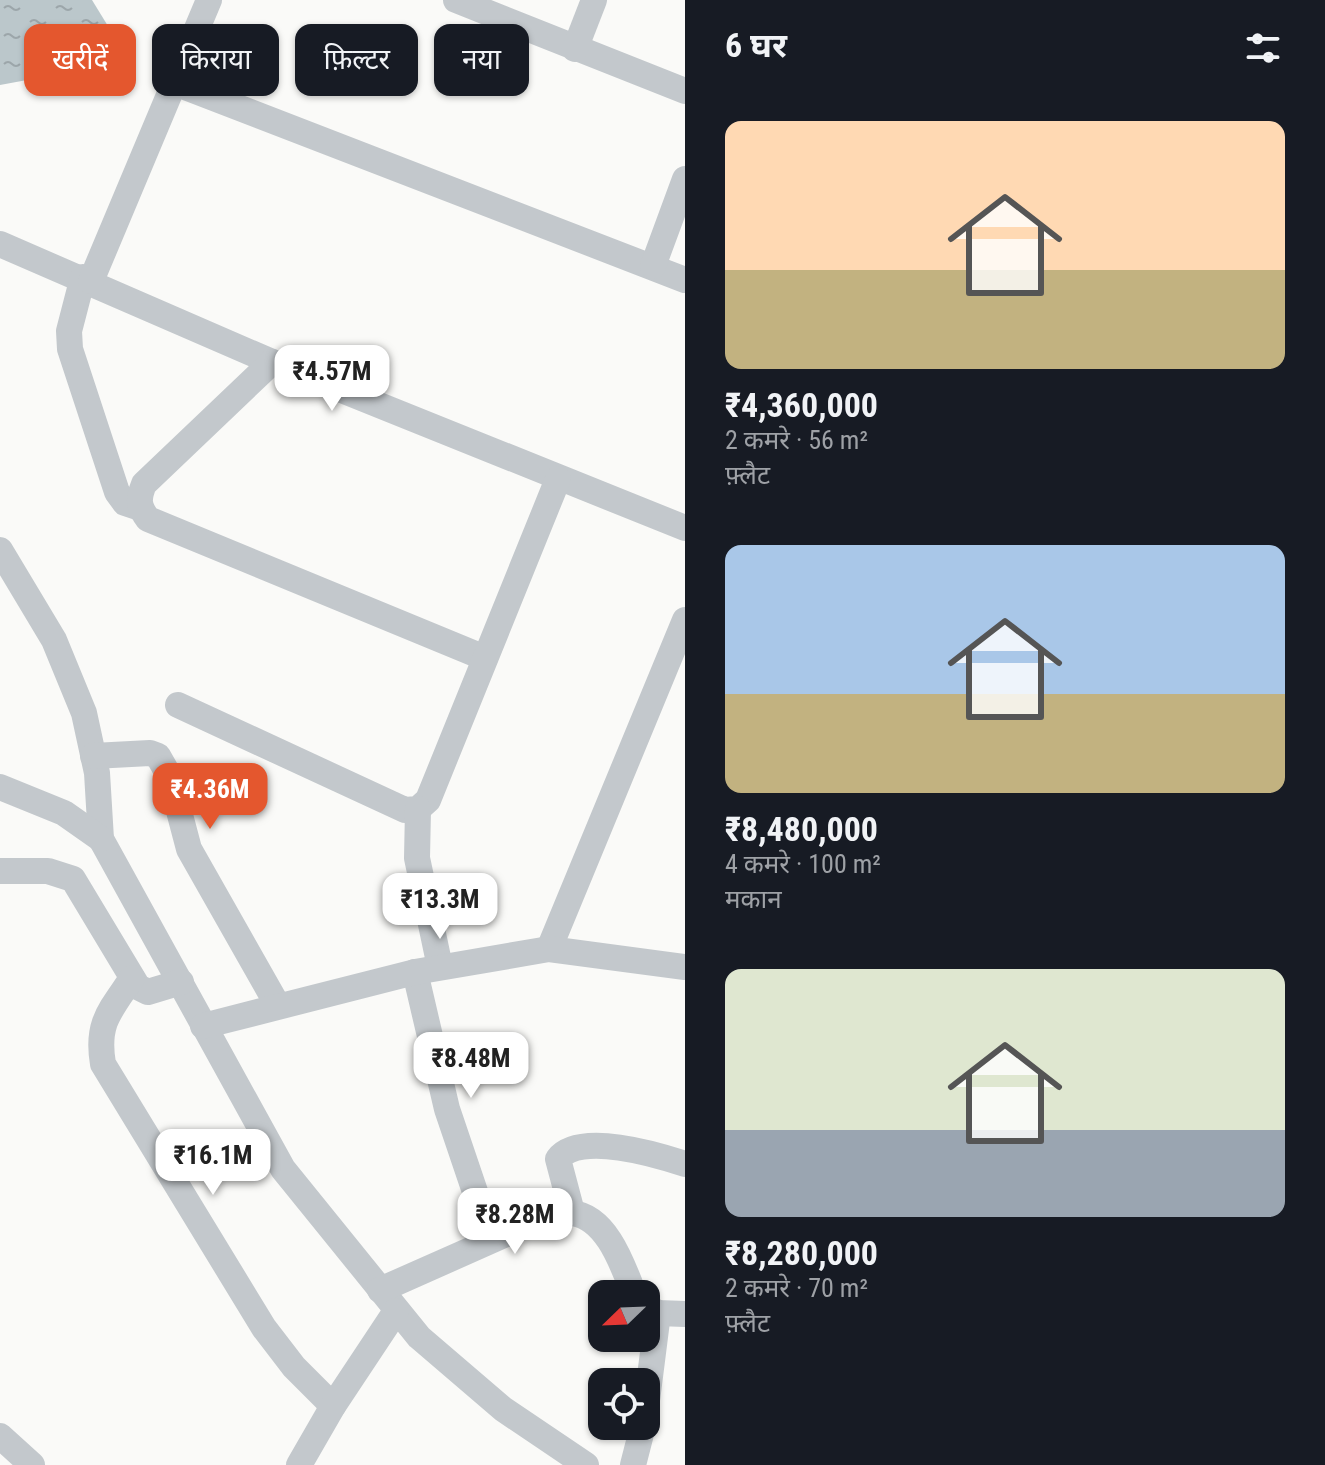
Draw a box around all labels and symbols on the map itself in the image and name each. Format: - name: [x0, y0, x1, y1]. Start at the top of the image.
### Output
- pin: ₹4.57M: [267, 345, 397, 413]
- pin: ₹4.36M: [145, 763, 275, 831]
- pin: ₹13.3M: [375, 873, 505, 941]
- pin: ₹8.48M: [406, 1032, 536, 1100]
- pin: ₹16.1M: [148, 1129, 278, 1197]
- pin: ₹8.28M: [450, 1188, 580, 1256]
- north arrow: [588, 1280, 660, 1352]

